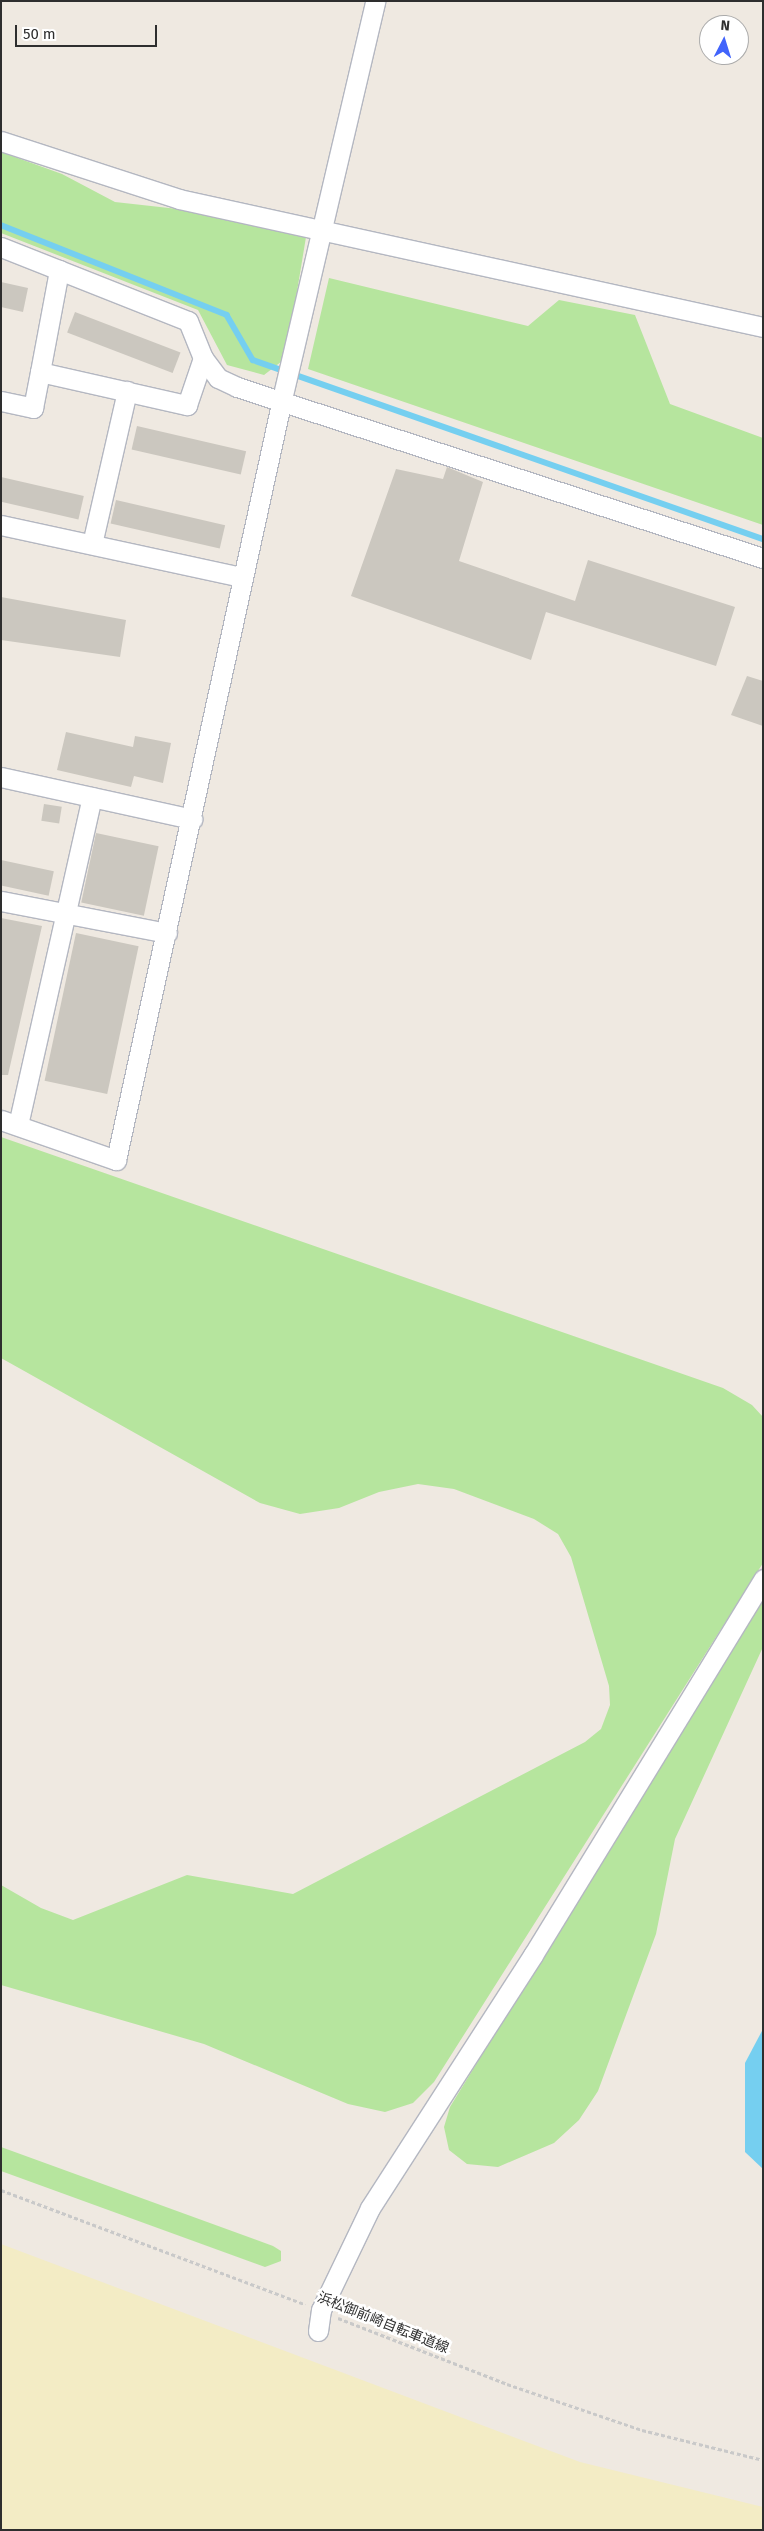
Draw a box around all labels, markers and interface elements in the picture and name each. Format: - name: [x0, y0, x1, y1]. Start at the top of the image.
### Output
- scale bar: [18, 15, 160, 47]
- north arrow: [699, 15, 749, 65]
- text: N: [720, 17, 731, 34]
- text: 50 m: [23, 25, 56, 43]
- street label: 浜松御前崎自転車道線: [315, 2289, 451, 2357]

